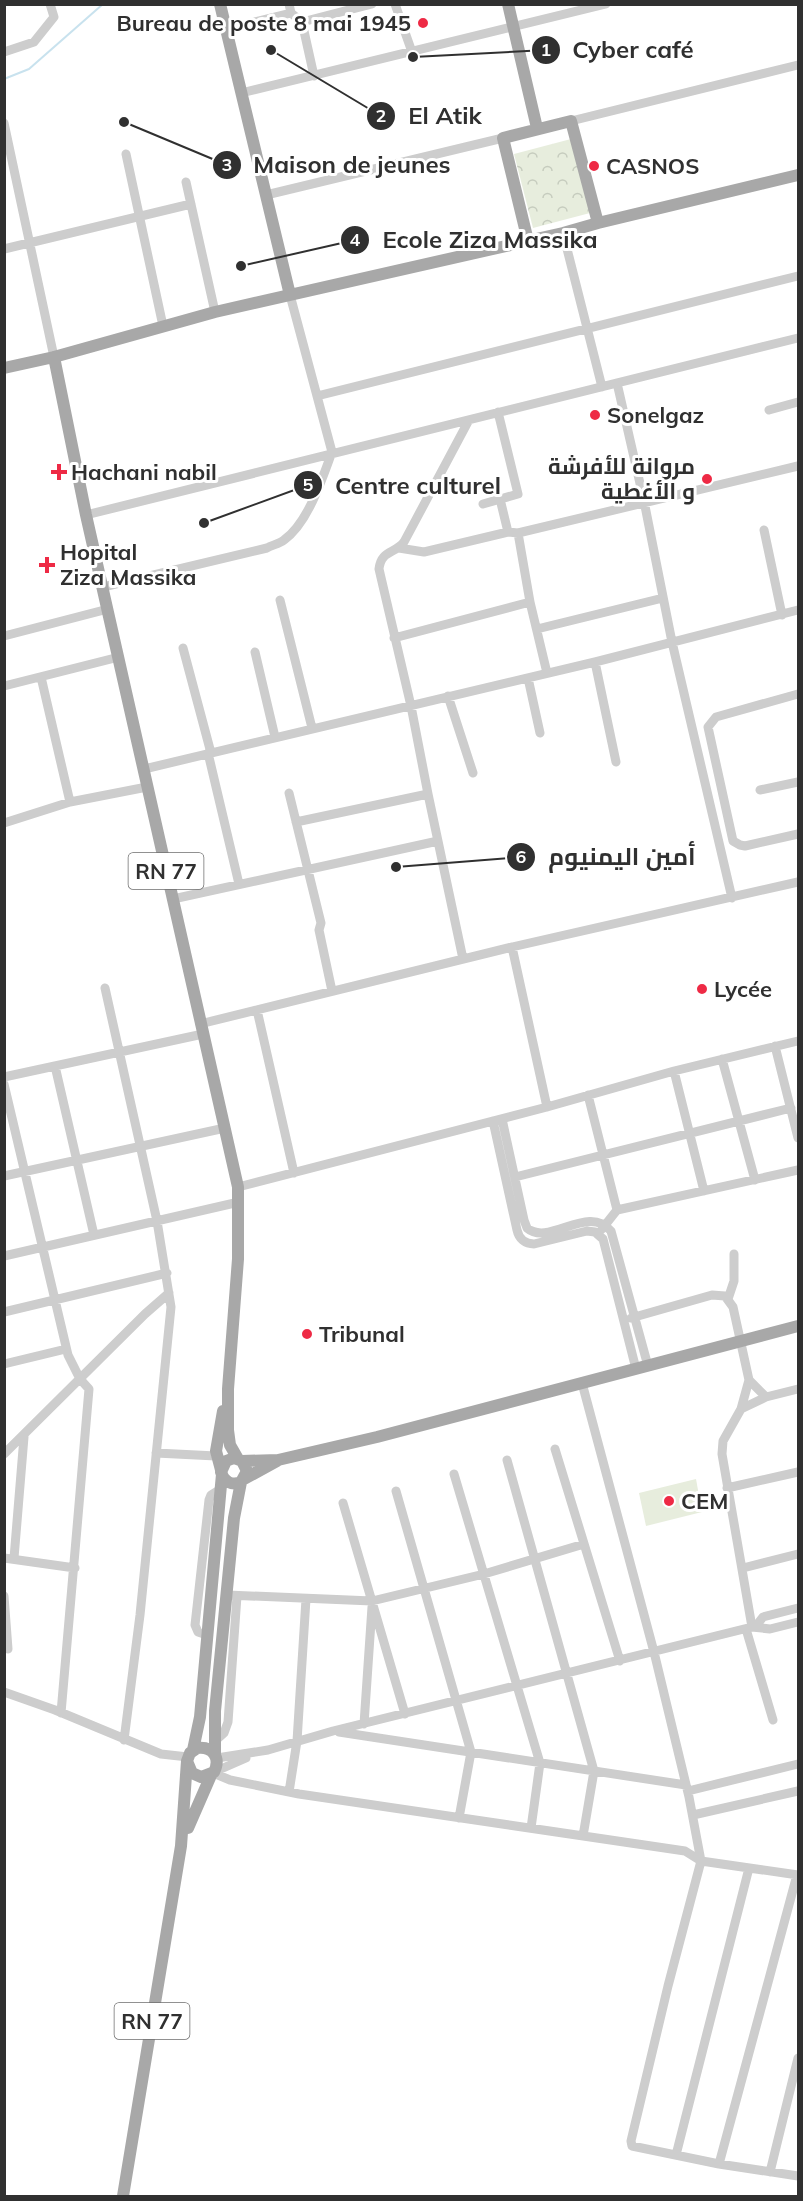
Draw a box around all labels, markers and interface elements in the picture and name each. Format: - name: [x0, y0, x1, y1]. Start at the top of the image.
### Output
- place label: Bureau de poste 8 mai 1945: [117, 9, 411, 37]
- marker: Bureau de poste 8 mai 1945: [416, 16, 430, 30]
- callout: Cyber café: [531, 29, 706, 71]
- text: Cyber café: [572, 34, 694, 64]
- text: 1: [541, 38, 551, 61]
- callout: El Atik: [366, 95, 493, 137]
- text: El Atik: [408, 100, 482, 130]
- text: 2: [376, 104, 386, 127]
- callout: Maison de jeunes: [212, 144, 463, 186]
- text: Maison de jeunes: [253, 149, 451, 179]
- place label: CASNOS: [606, 152, 699, 180]
- text: 3: [222, 153, 232, 176]
- marker: CASNOS: [587, 159, 601, 173]
- callout: Ecole Ziza Massika: [340, 219, 609, 261]
- text: Ecole Ziza Massika: [382, 224, 598, 254]
- text: 4: [350, 228, 361, 251]
- place label: Sonelgaz: [607, 401, 704, 429]
- marker: Sonelgaz: [588, 408, 602, 422]
- place label: مروانة للأفرشة و الأغطية: [548, 452, 695, 505]
- place label: Hachani nabil: [71, 458, 217, 486]
- callout: Centre culturel: [293, 464, 513, 506]
- marker: Hachani nabil: [52, 465, 66, 479]
- text: Centre culturel: [335, 470, 501, 500]
- marker: مروانة للأفرشة و الأغطية: [700, 472, 714, 486]
- text: 5: [303, 473, 314, 496]
- place label: Hopital Ziza Massika: [60, 538, 197, 591]
- marker: Hopital Ziza Massika: [38, 556, 56, 574]
- callout: أمين اليمنيوم: [506, 836, 707, 878]
- text: أمين اليمنيوم: [548, 841, 696, 873]
- text: 6: [516, 845, 527, 868]
- road number: RN 77: [128, 853, 204, 889]
- place label: Lycée: [714, 975, 772, 1003]
- marker: Lycée: [695, 982, 709, 996]
- place label: Tribunal: [319, 1320, 405, 1348]
- marker: Tribunal: [300, 1327, 314, 1341]
- place label: CEM: [681, 1487, 728, 1515]
- marker: CEM: [662, 1494, 676, 1508]
- road number: RN 77: [114, 2003, 190, 2039]

